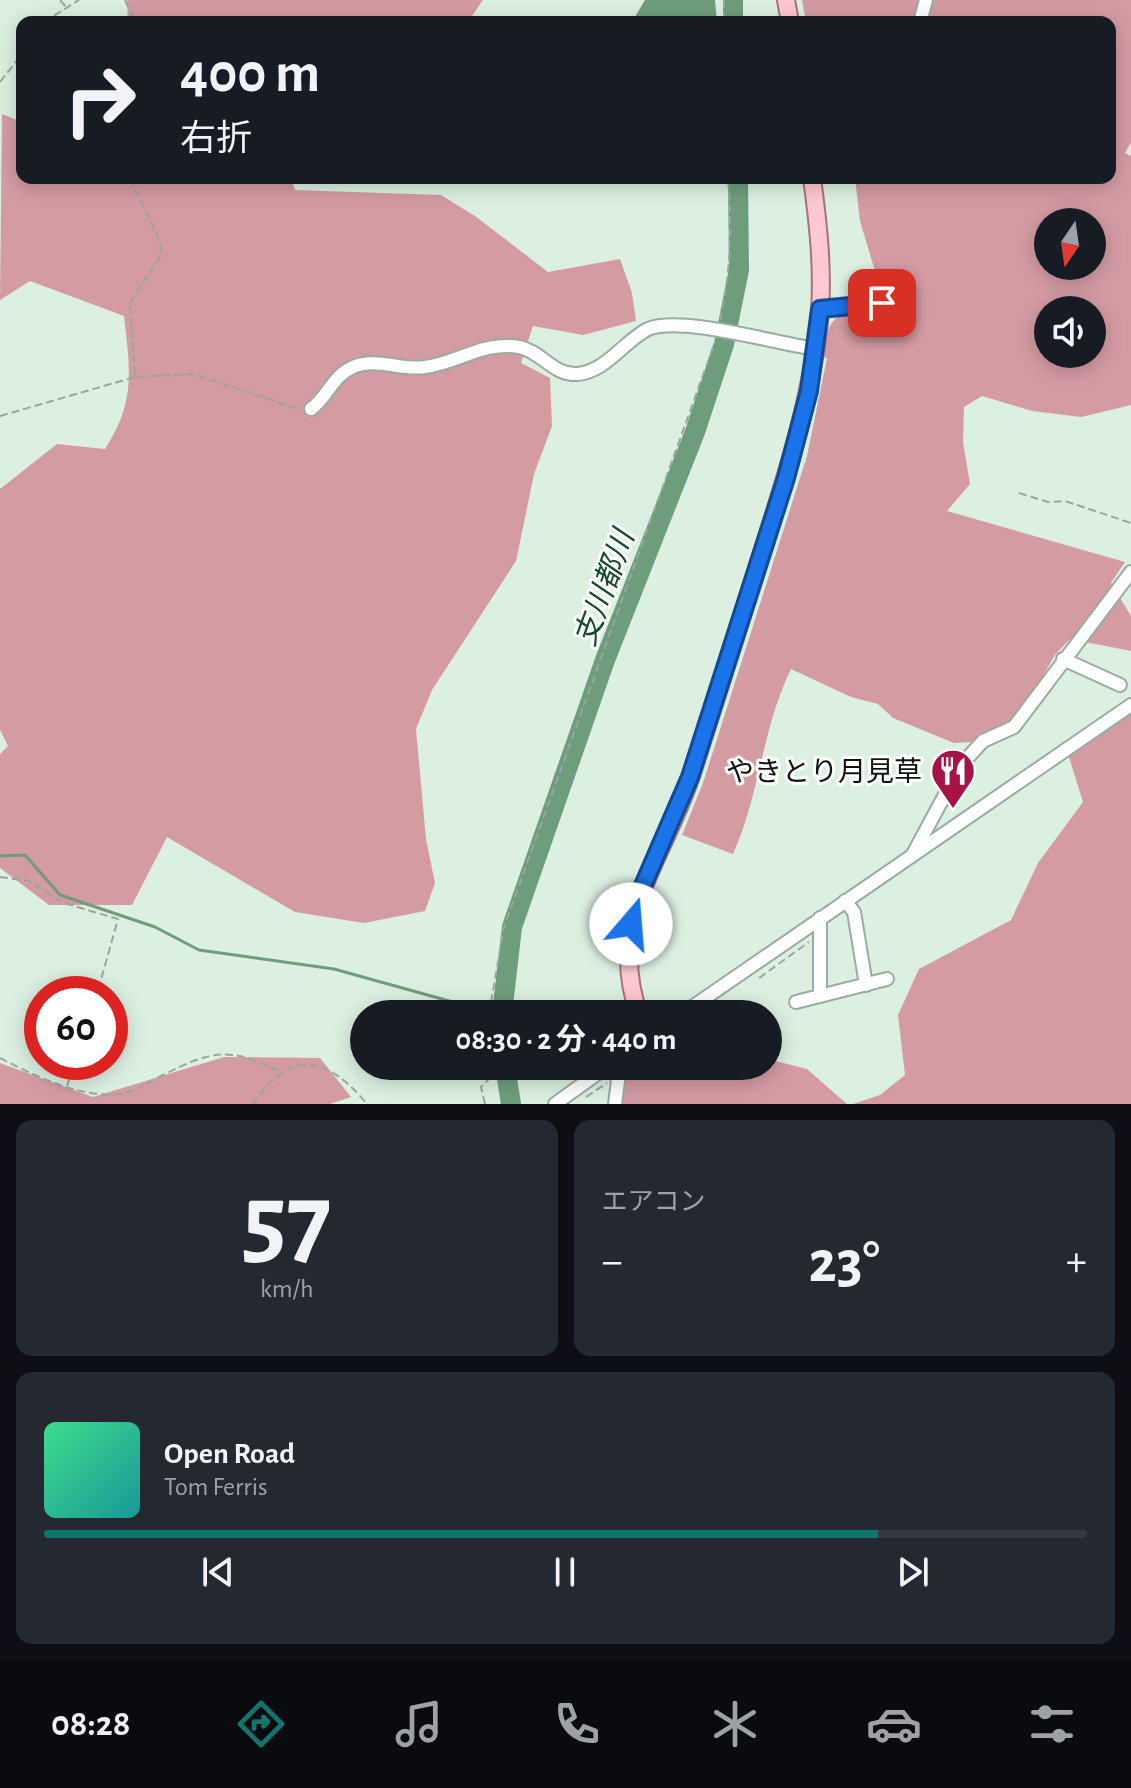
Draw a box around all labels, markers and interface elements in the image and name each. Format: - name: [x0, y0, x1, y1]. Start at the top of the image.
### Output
- text: 400 m: [180, 46, 320, 102]
- icon: right: [48, 48, 152, 152]
- text: 右折: [180, 121, 252, 157]
- north arrow: [1034, 208, 1106, 280]
- map controls: [1034, 208, 1106, 368]
- pin: [848, 269, 916, 337]
- icon: arrive: [860, 281, 904, 325]
- button: sound: [1034, 296, 1106, 368]
- water label: 支川都川: [568, 523, 641, 650]
- restaurant icon: やきとり月見草: [929, 747, 977, 810]
- place label: やきとり月見草: [726, 757, 922, 787]
- position arrow: [589, 882, 673, 966]
- speed limit sign: 60: [24, 976, 128, 1080]
- text: 08:30 · 2 分 · 440 m: [456, 1025, 676, 1055]
- text: 57: [242, 1170, 332, 1274]
- text: エアコン: [602, 1189, 706, 1215]
- text: 23°: [808, 1233, 880, 1293]
- text: −: [602, 1240, 623, 1284]
- text: +: [1066, 1240, 1087, 1284]
- text: km/h: [260, 1276, 314, 1302]
- text: Open Road: [164, 1439, 295, 1469]
- text: Tom Ferris: [164, 1474, 268, 1500]
- icon: previous: [196, 1550, 240, 1594]
- icon: pause: [543, 1550, 587, 1594]
- icon: next: [891, 1550, 935, 1594]
- icon: directions: [233, 1696, 289, 1752]
- icon: music: [391, 1696, 447, 1752]
- icon: phone: [549, 1696, 605, 1752]
- icon: climate: [707, 1696, 763, 1752]
- icon: car: [866, 1696, 922, 1752]
- icon: filters: [1024, 1696, 1080, 1752]
- text: 08:28: [51, 1706, 131, 1742]

